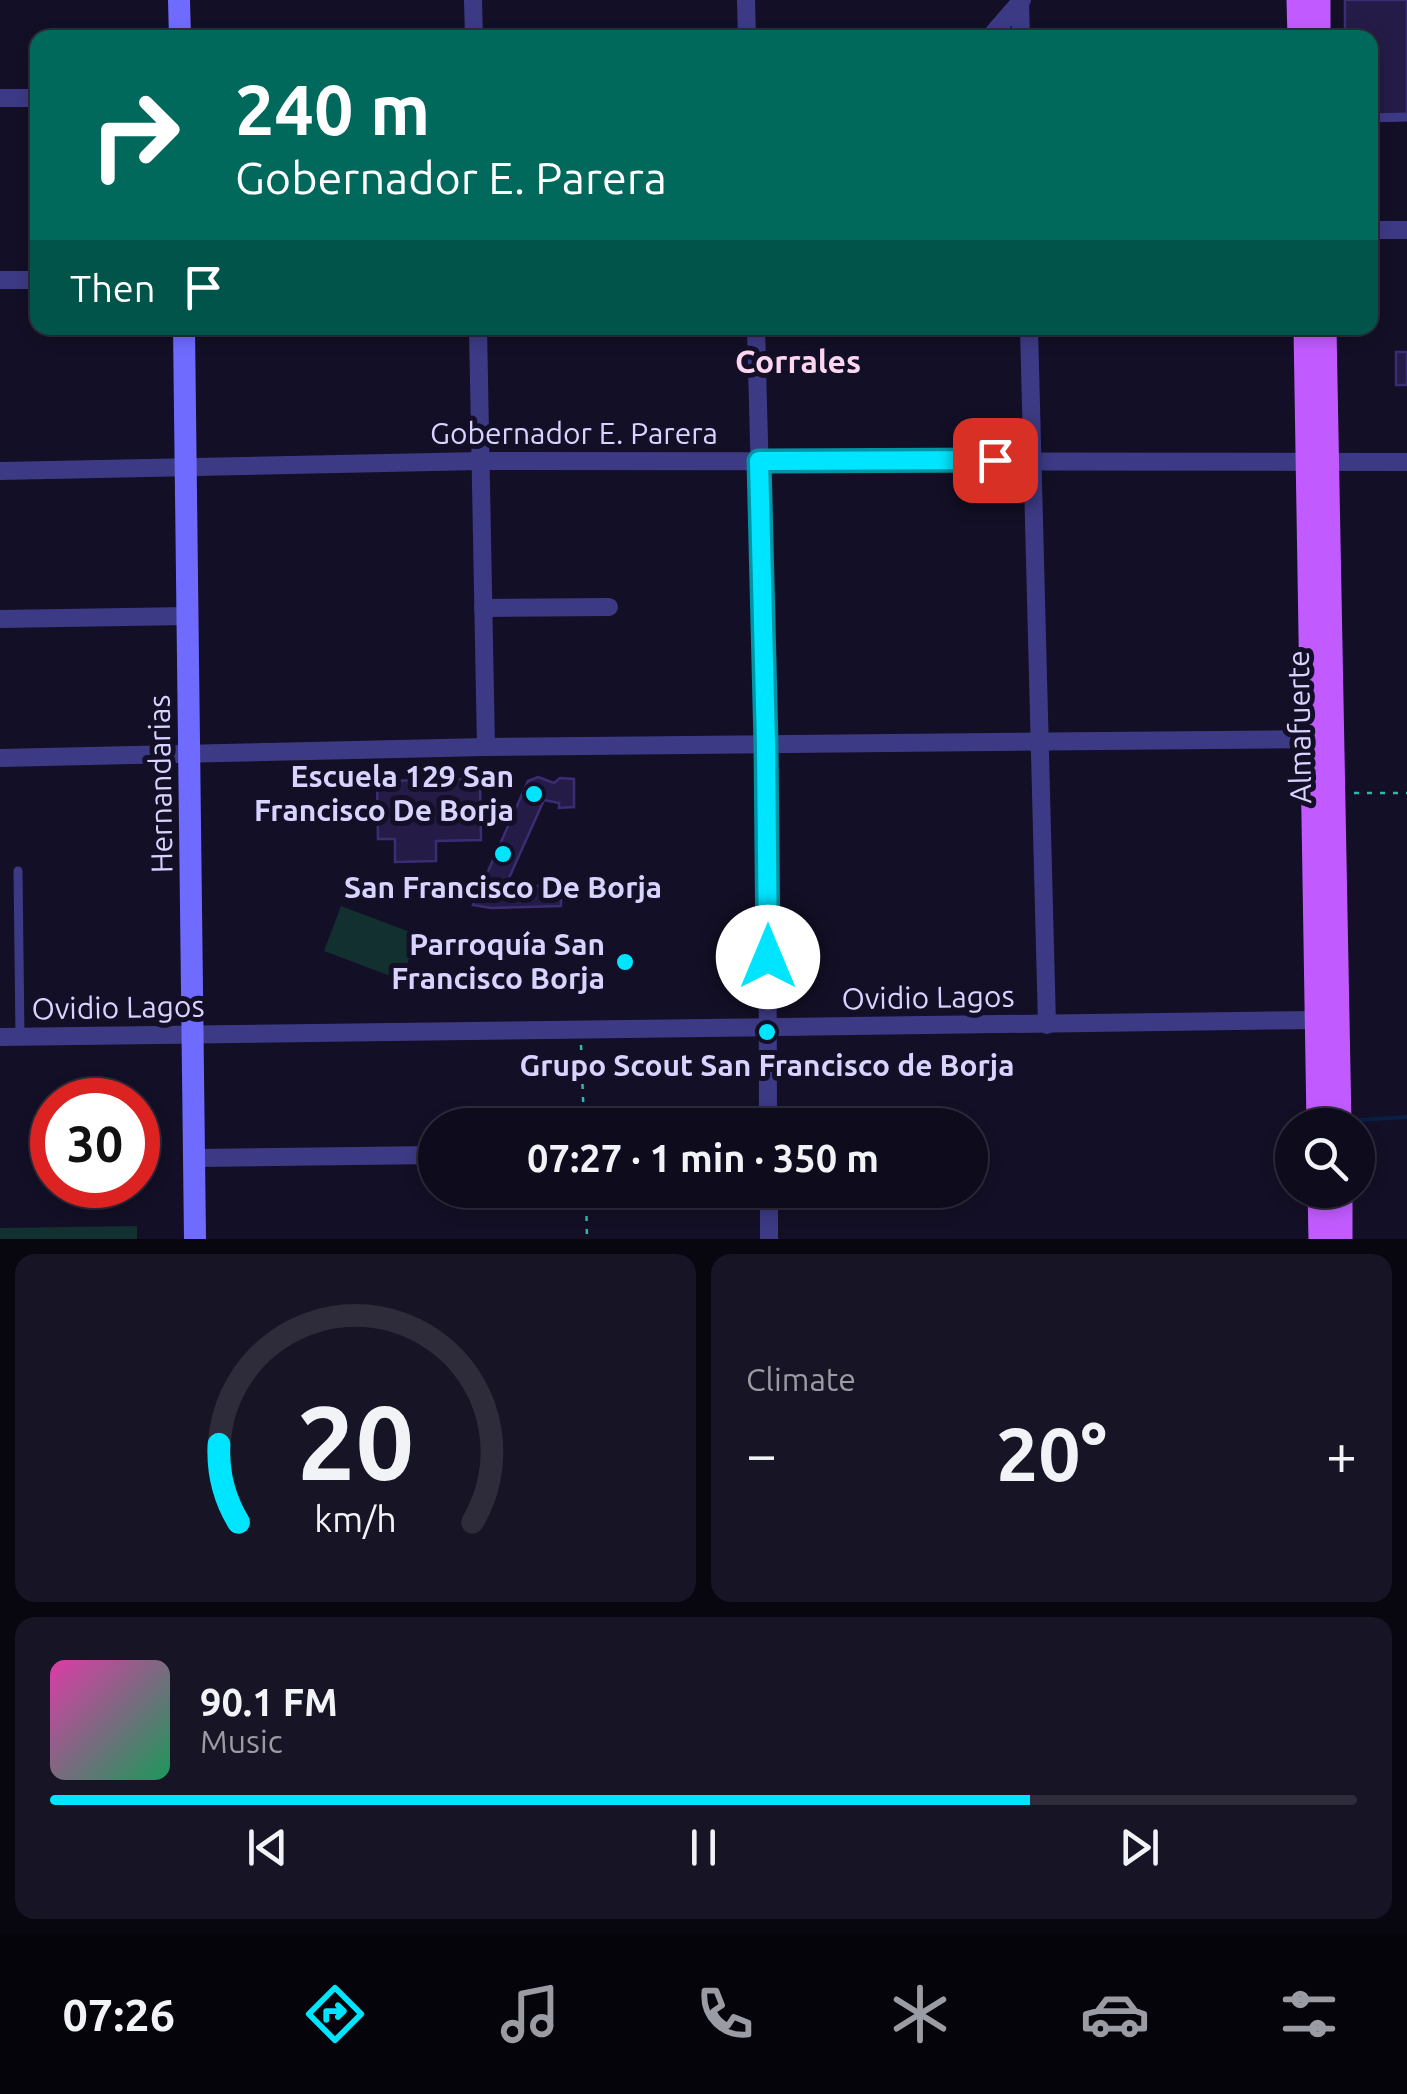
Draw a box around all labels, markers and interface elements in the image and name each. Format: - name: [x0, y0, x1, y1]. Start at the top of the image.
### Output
- icon: right: [70, 70, 200, 200]
- text: 240 m: [235, 70, 430, 148]
- text: Gobernador E. Parera: [235, 152, 667, 203]
- icon: arrive: [176, 260, 231, 315]
- text: Then: [70, 267, 156, 309]
- district label: Corrales: [735, 343, 861, 379]
- street label: Gobernador E. Parera: [430, 416, 718, 450]
- pin: [953, 418, 1038, 503]
- icon: arrive: [968, 433, 1023, 488]
- street label: Almafuerte: [1281, 650, 1317, 804]
- street label: Hernandarias: [141, 694, 179, 874]
- place label: Escuela 129 San Francisco De Borja: [254, 759, 514, 827]
- marker: Escuela 129 San Francisco De Borja: [523, 783, 545, 805]
- marker: San Francisco De Borja: [492, 843, 514, 865]
- place label: San Francisco De Borja: [344, 870, 662, 904]
- position arrow: [716, 905, 820, 1009]
- place label: Parroquía San Francisco Borja: [391, 927, 605, 995]
- marker: Parroquía San Francisco Borja: [614, 951, 636, 973]
- street label: Ovidio Lagos: [841, 978, 1015, 1016]
- street label: Ovidio Lagos: [31, 988, 205, 1026]
- marker: Grupo Scout San Francisco de Borja: [756, 1021, 778, 1043]
- place label: Grupo Scout San Francisco de Borja: [520, 1048, 1014, 1082]
- speed limit sign: 30: [30, 1078, 160, 1208]
- map controls: [1275, 1108, 1375, 1208]
- button: search: [1275, 1108, 1375, 1208]
- text: 07:27 · 1 min · 350 m: [527, 1137, 879, 1179]
- text: Climate: [746, 1361, 856, 1397]
- text: 20: [297, 1383, 414, 1500]
- text: 20°: [996, 1411, 1107, 1495]
- text: −: [746, 1423, 777, 1484]
- text: +: [1326, 1423, 1357, 1484]
- text: km/h: [314, 1499, 397, 1539]
- text: 90.1 FM: [200, 1681, 338, 1723]
- text: Music: [200, 1723, 283, 1759]
- icon: previous: [240, 1820, 295, 1875]
- icon: pause: [676, 1820, 731, 1875]
- icon: next: [1112, 1820, 1167, 1875]
- icon: directions: [300, 1979, 370, 2049]
- icon: music: [495, 1979, 565, 2049]
- icon: phone: [690, 1979, 760, 2049]
- icon: climate: [885, 1979, 955, 2049]
- icon: car: [1080, 1979, 1150, 2049]
- icon: filters: [1274, 1979, 1344, 2049]
- text: 07:26: [62, 1989, 175, 2040]

